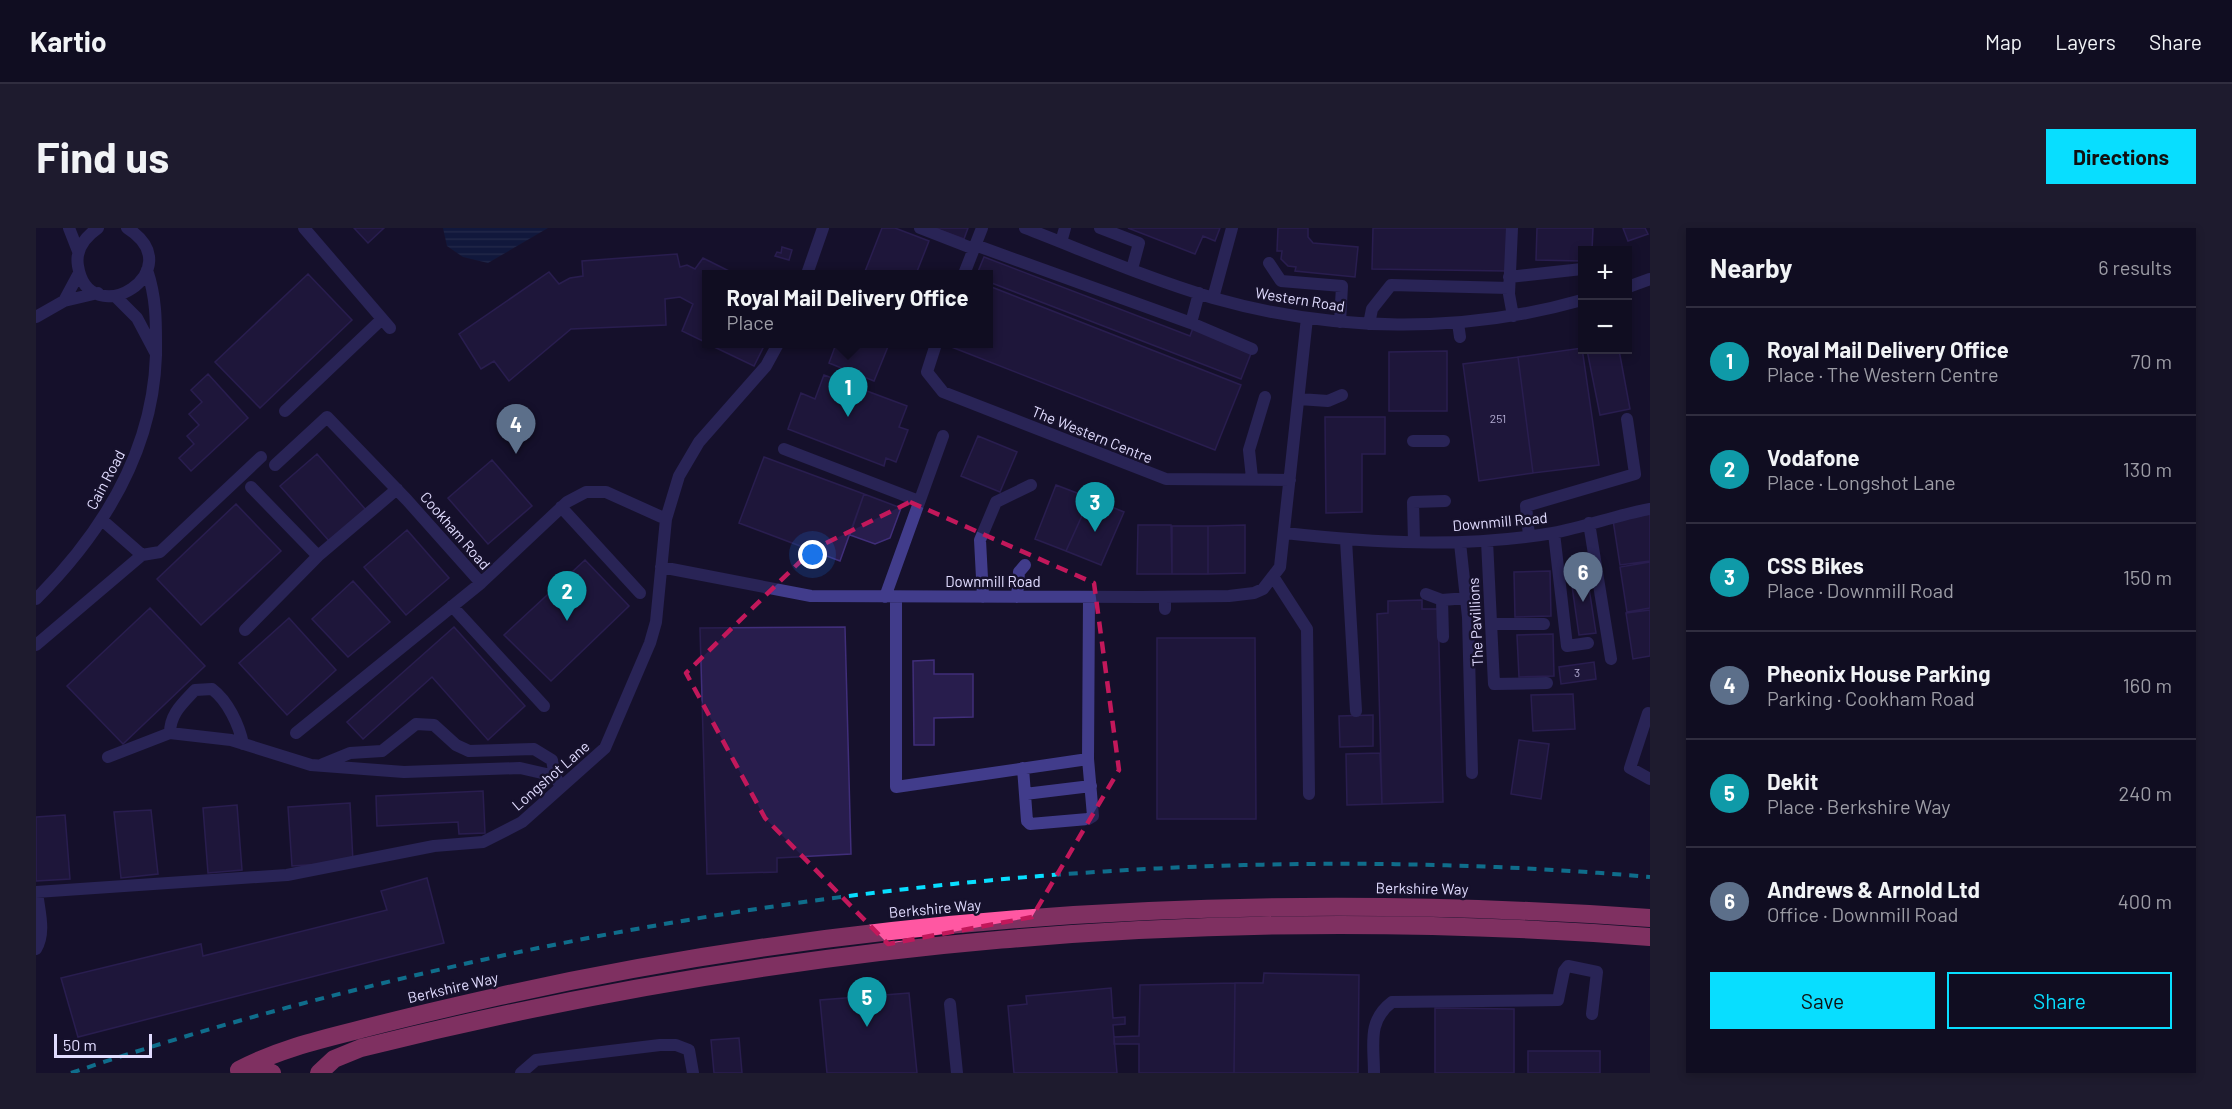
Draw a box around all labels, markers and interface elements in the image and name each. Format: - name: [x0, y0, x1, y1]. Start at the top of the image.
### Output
- text: Kartio: [30, 24, 107, 58]
- text: Map: [1985, 29, 2022, 54]
- text: Layers: [2055, 29, 2116, 54]
- text: Share: [2149, 29, 2202, 54]
- button: Directions: [2046, 129, 2196, 184]
- text: Find us: [36, 131, 169, 181]
- map controls: [1578, 246, 1632, 354]
- button: +: [1578, 246, 1632, 300]
- text: Nearby: [1710, 252, 1792, 283]
- text: 6 results: [2098, 255, 2172, 279]
- popup: [702, 270, 993, 348]
- street label: Western Road: [1254, 283, 1346, 315]
- text: Royal Mail Delivery Office: [727, 284, 968, 310]
- button: −: [1578, 300, 1632, 354]
- text: Place: [727, 310, 774, 334]
- text: Royal Mail Delivery Office: [1767, 336, 2009, 362]
- text: 1: [1726, 349, 1733, 373]
- text: 70 m: [2131, 349, 2172, 373]
- text: Place · The Western Centre: [1767, 362, 1999, 386]
- pin: 1: [828, 368, 868, 417]
- street label: The Western Centre: [1029, 402, 1155, 467]
- pin: 4: [496, 404, 536, 454]
- house number: 251: [1490, 411, 1506, 425]
- text: Vodafone: [1767, 444, 1859, 470]
- street label: Cain Road: [82, 447, 128, 512]
- text: 2: [1724, 457, 1735, 481]
- text: 130 m: [2123, 457, 2172, 481]
- text: Place · Longshot Lane: [1767, 470, 1956, 494]
- pin: 3: [1076, 482, 1114, 532]
- street label: Cookham Road: [417, 488, 494, 573]
- street label: Downmill Road: [1452, 508, 1548, 534]
- your location: [798, 540, 827, 569]
- pin: 6: [1564, 552, 1602, 602]
- text: CSS Bikes: [1767, 552, 1864, 578]
- text: 3: [1724, 565, 1735, 589]
- text: 150 m: [2123, 565, 2172, 589]
- pin: 2: [548, 572, 586, 621]
- street label: Downmill Road: [945, 572, 1041, 590]
- street label: The Pavillions: [1464, 577, 1486, 667]
- text: Place · Downmill Road: [1767, 578, 1954, 602]
- text: Pheonix House Parking: [1767, 660, 1990, 686]
- house number: 3: [1574, 665, 1580, 679]
- text: 4: [1723, 673, 1736, 697]
- text: 160 m: [2123, 673, 2172, 697]
- text: Parking · Cookham Road: [1767, 686, 1975, 710]
- street label: Longshot Lane: [508, 737, 593, 814]
- text: Dekit: [1767, 768, 1818, 794]
- text: 5: [1724, 781, 1735, 805]
- text: 240 m: [2118, 781, 2172, 805]
- text: Place · Berkshire Way: [1767, 794, 1951, 818]
- text: Andrews & Arnold Ltd: [1767, 876, 1980, 902]
- street label: Berkshire Way: [1375, 878, 1469, 898]
- text: 6: [1724, 889, 1735, 913]
- text: 400 m: [2118, 889, 2172, 913]
- street label: Berkshire Way: [888, 895, 982, 921]
- text: Office · Downmill Road: [1767, 902, 1959, 926]
- street label: Berkshire Way: [406, 968, 500, 1006]
- button: Save: [1710, 972, 1935, 1029]
- button: Share: [1947, 972, 2172, 1029]
- pin: 5: [848, 978, 886, 1027]
- scale bar: [54, 1031, 152, 1058]
- text: 50 m: [63, 1035, 97, 1054]

